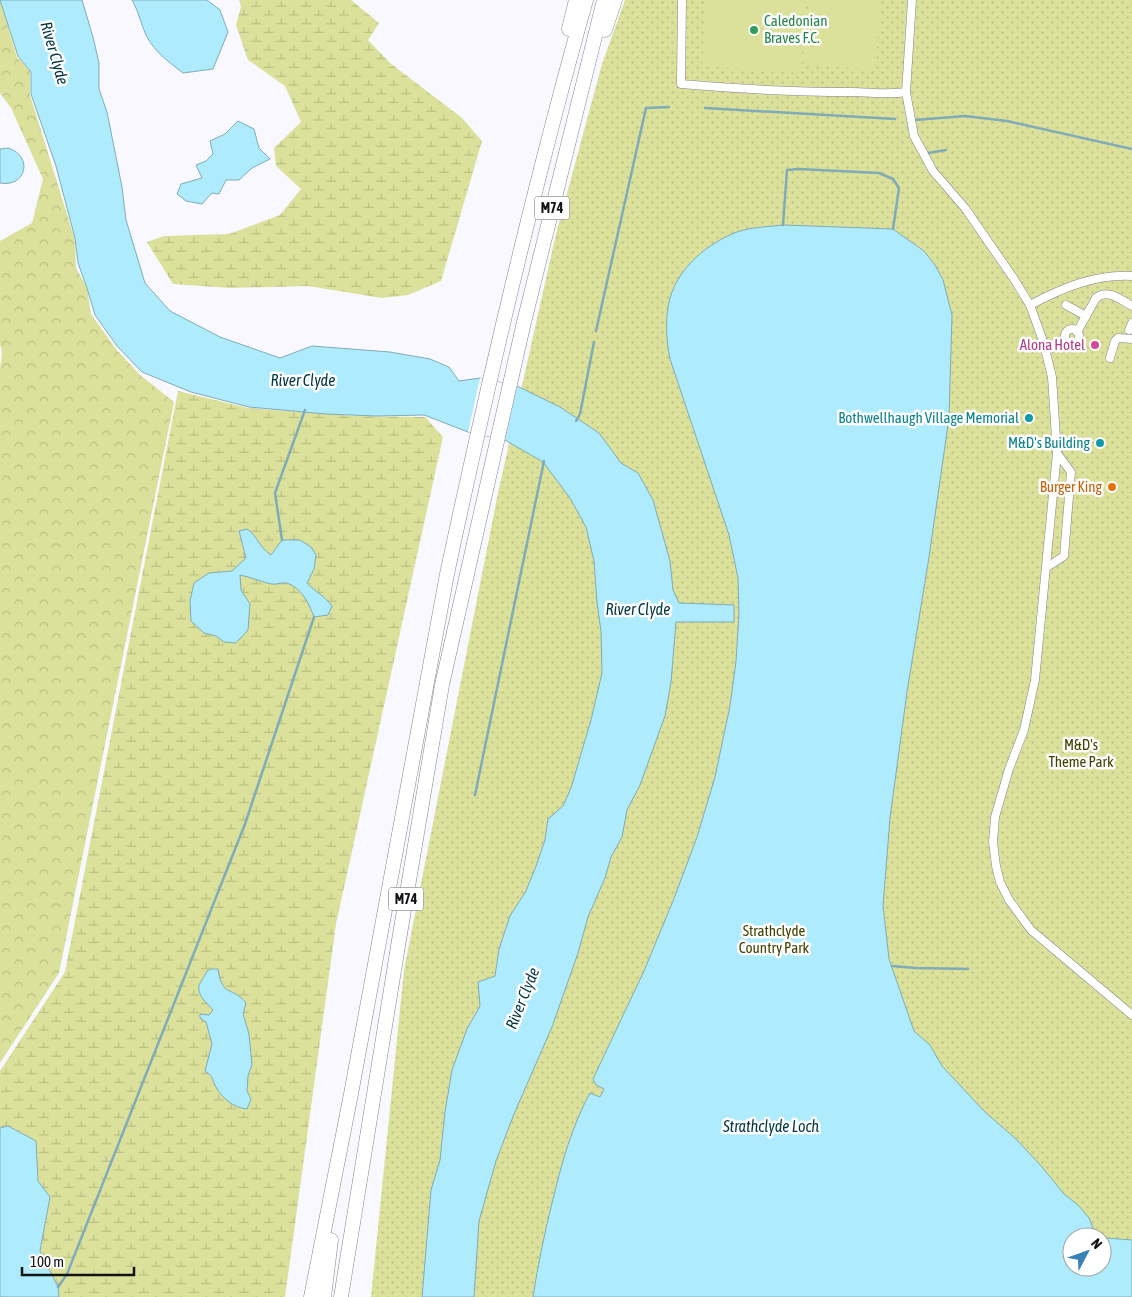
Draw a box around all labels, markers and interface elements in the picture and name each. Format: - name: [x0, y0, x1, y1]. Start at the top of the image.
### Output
- place label: Caledonian Braves F.C.: [764, 12, 827, 46]
- water label: River Clyde: [36, 19, 73, 87]
- marker: Caledonian Braves F.C.: [748, 24, 760, 36]
- road number: M74: [534, 197, 570, 220]
- place label: Alona Hotel: [1020, 336, 1085, 353]
- marker: Alona Hotel: [1089, 339, 1101, 351]
- water label: River Clyde: [271, 371, 335, 390]
- place label: Bothwellhaugh Village Memorial: [838, 409, 1019, 426]
- marker: Bothwellhaugh Village Memorial: [1023, 412, 1035, 424]
- place label: M&D's Building: [1008, 434, 1091, 451]
- marker: M&D's Building: [1094, 437, 1106, 449]
- place label: Burger King: [1040, 478, 1103, 495]
- marker: Burger King: [1106, 481, 1118, 493]
- water label: River Clyde: [606, 600, 670, 619]
- park label: M&D's Theme Park: [1048, 736, 1114, 770]
- road number: M74: [388, 888, 424, 911]
- park label: Strathclyde Country Park: [739, 922, 810, 956]
- water label: River Clyde: [502, 965, 543, 1032]
- water label: Strathclyde Loch: [722, 1117, 819, 1136]
- north arrow: [1062, 1227, 1112, 1277]
- text: N: [1088, 1235, 1106, 1252]
- scale bar: [22, 1244, 135, 1276]
- text: 100 m: [30, 1253, 64, 1270]

